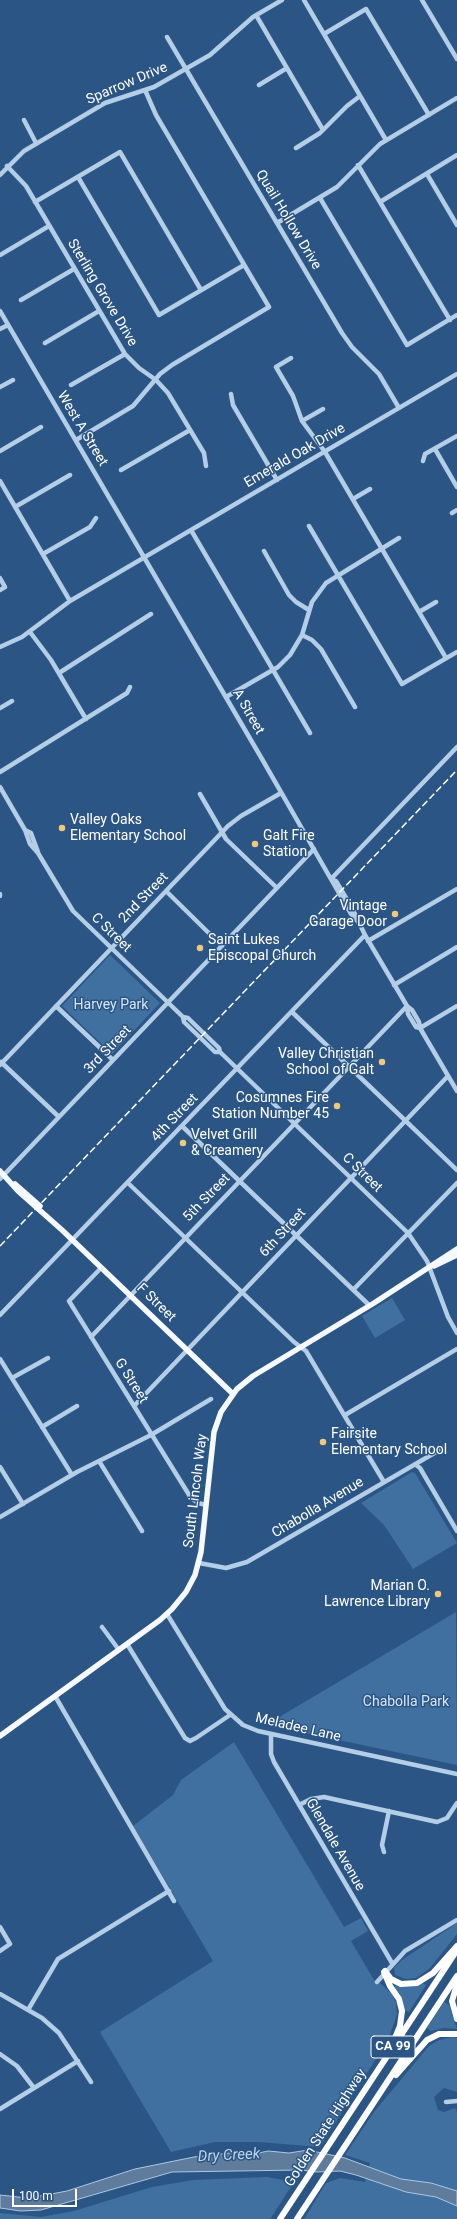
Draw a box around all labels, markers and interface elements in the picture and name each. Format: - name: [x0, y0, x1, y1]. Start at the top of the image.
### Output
- street label: Sparrow Drive: [84, 59, 170, 109]
- street label: Quail Hollow Drive: [252, 167, 324, 273]
- street label: Sterling Grove Drive: [63, 236, 141, 350]
- street label: West A Street: [53, 388, 111, 470]
- street label: Emerald Oak Drive: [242, 420, 348, 492]
- street label: A Street: [228, 686, 268, 738]
- place label: Valley Oaks Elementary School: [70, 812, 186, 844]
- marker: Valley Oaks Elementary School: [57, 823, 67, 833]
- place label: Galt Fire Station: [263, 828, 315, 860]
- marker: Galt Fire Station: [250, 839, 260, 849]
- street label: 2nd Street: [116, 869, 172, 927]
- place label: Vintage Garage Door: [309, 898, 387, 930]
- marker: Vintage Garage Door: [390, 909, 400, 919]
- street label: C Street: [87, 910, 135, 956]
- place label: Saint Lukes Episcopal Church: [208, 932, 316, 964]
- marker: Saint Lukes Episcopal Church: [195, 943, 205, 953]
- park label: Harvey Park: [74, 997, 148, 1013]
- street label: 3rd Street: [81, 1022, 135, 1078]
- place label: Valley Christian School of Galt: [278, 1046, 374, 1078]
- marker: Valley Christian School of Galt: [377, 1057, 387, 1067]
- street label: 4th Street: [148, 1090, 202, 1146]
- place label: Cosumnes Fire Station Number 45: [212, 1090, 329, 1122]
- marker: Cosumnes Fire Station Number 45: [332, 1101, 342, 1111]
- place label: Velvet Grill & Creamery: [191, 1127, 263, 1160]
- marker: Velvet Grill & Creamery: [178, 1138, 188, 1148]
- street label: C Street: [338, 1150, 386, 1196]
- street label: 5th Street: [180, 1170, 234, 1226]
- street label: 6th Street: [256, 1205, 310, 1261]
- street label: F Street: [133, 1280, 179, 1326]
- street label: G Street: [111, 1355, 151, 1407]
- place label: Fairsite Elementary School: [331, 1426, 447, 1458]
- street label: South Lincoln Way: [181, 1433, 211, 1549]
- marker: Fairsite Elementary School: [318, 1437, 328, 1447]
- street label: Chabolla Avenue: [269, 1474, 367, 1542]
- place label: Marian O. Lawrence Library: [324, 1578, 430, 1610]
- marker: Marian O. Lawrence Library: [433, 1589, 443, 1599]
- park label: Chabolla Park: [363, 1694, 449, 1710]
- street label: Meladee Lane: [254, 1710, 342, 1746]
- street label: Glendale Avenue: [302, 1796, 368, 1894]
- road number: CA 99: [371, 2036, 415, 2058]
- street label: Golden State Highway: [282, 2066, 370, 2190]
- water label: Dry Creek: [197, 2145, 261, 2167]
- scale bar: [14, 2181, 79, 2207]
- text: 100 m: [19, 2189, 53, 2203]

